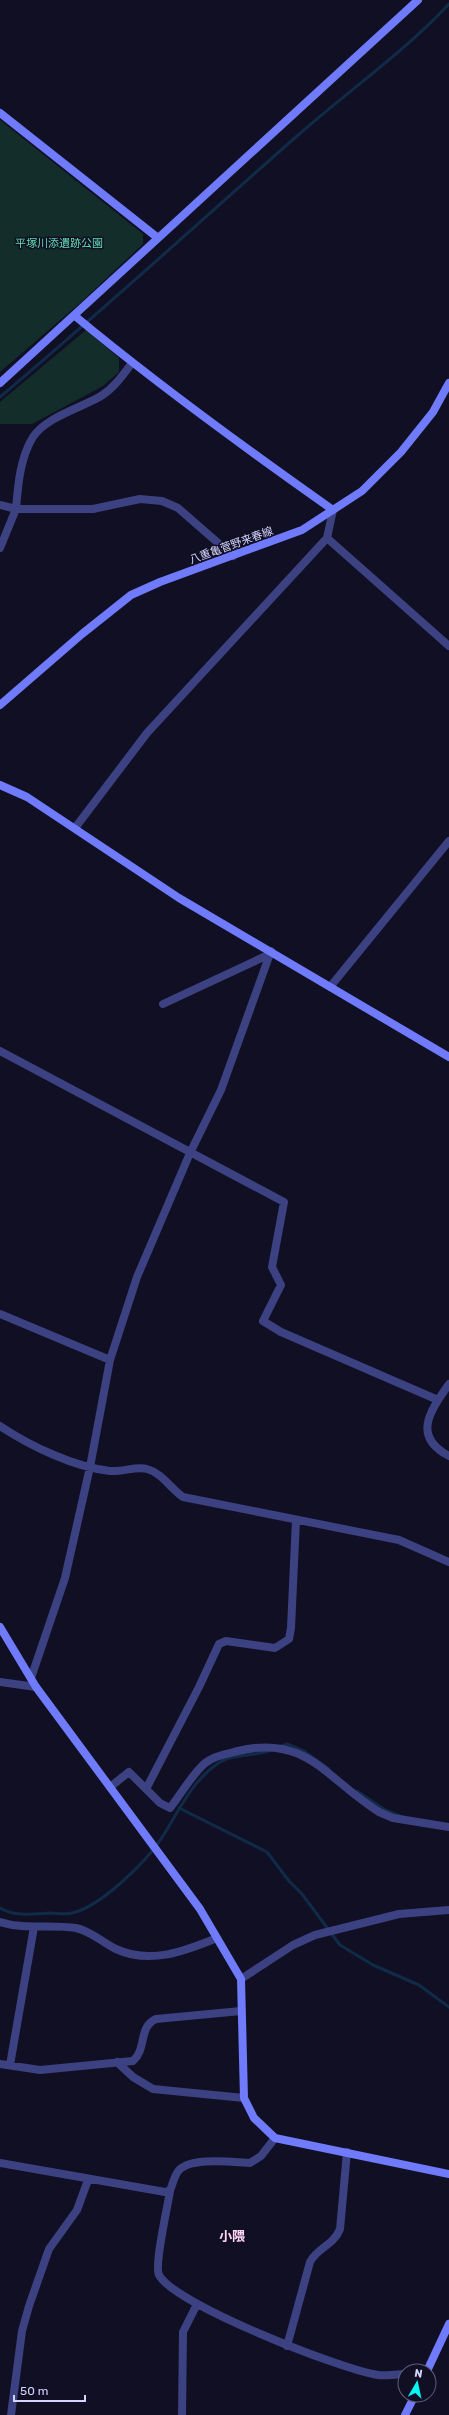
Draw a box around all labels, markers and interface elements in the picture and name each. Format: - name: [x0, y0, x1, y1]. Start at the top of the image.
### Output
- park label: 平塚川添遺跡公園: [15, 237, 103, 250]
- street label: 八重亀菅野来春線: [188, 524, 275, 567]
- district label: 小隈: [219, 2229, 245, 2244]
- north arrow: [397, 2363, 437, 2403]
- text: N: [414, 2367, 423, 2381]
- scale bar: [14, 2377, 85, 2403]
- text: 50 m: [20, 2384, 48, 2398]

